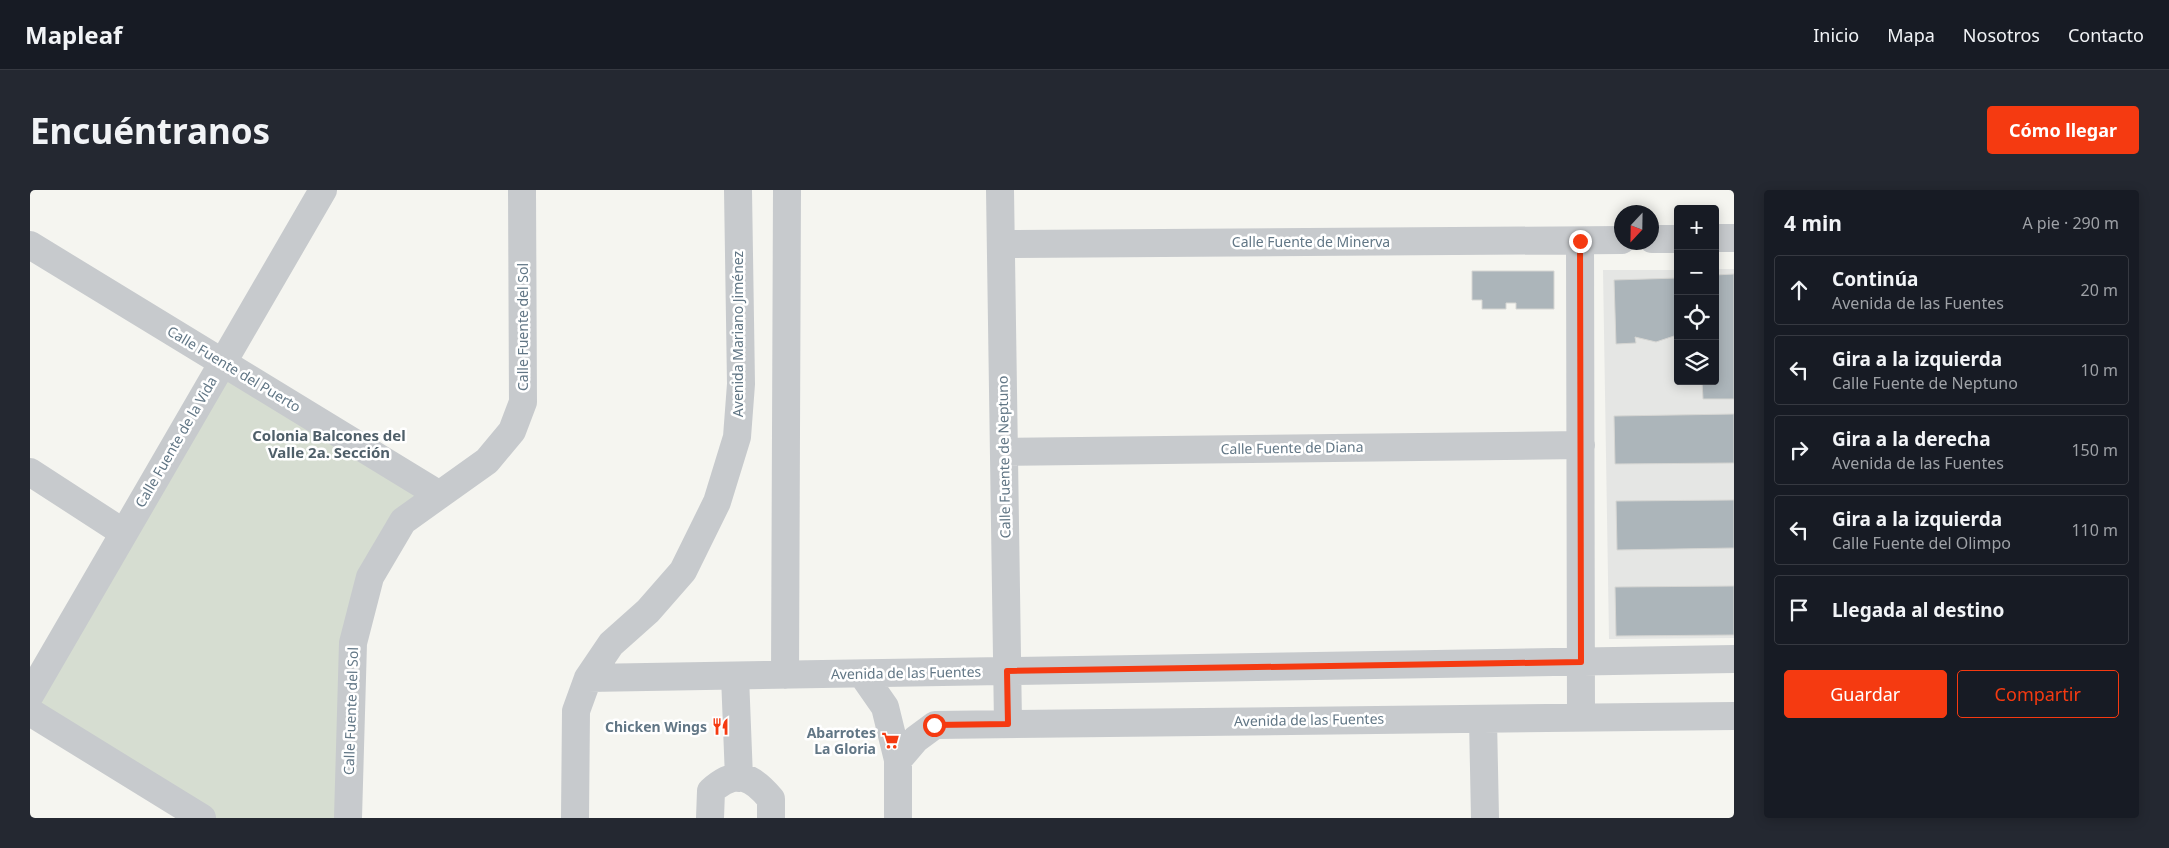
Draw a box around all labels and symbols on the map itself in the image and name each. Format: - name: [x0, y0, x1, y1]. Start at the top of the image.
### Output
- north arrow: [1614, 205, 1659, 250]
- route end: [1569, 230, 1592, 253]
- street label: Calle Fuente de Minerva: [1232, 232, 1390, 251]
- street label: Avenida Mariano Jiménez: [728, 250, 747, 417]
- street label: Calle Fuente del Sol: [513, 263, 532, 391]
- street label: Calle Fuente del Puerto: [164, 321, 305, 416]
- street label: Calle Fuente de la Vida: [130, 373, 221, 511]
- street label: Calle Fuente de Neptuno: [993, 376, 1014, 538]
- district label: Colonia Balcones del Valle 2a. Sección: [252, 425, 406, 462]
- street label: Calle Fuente de Diana: [1220, 437, 1364, 458]
- street label: Calle Fuente del Sol: [339, 647, 362, 775]
- street label: Avenida de las Fuentes: [831, 662, 982, 683]
- street label: Avenida de las Fuentes: [1234, 709, 1385, 730]
- route start: [923, 714, 946, 737]
- place label: Chicken Wings: [605, 717, 707, 736]
- restaurant icon: Chicken Wings: [711, 717, 731, 737]
- place label: Abarrotes La Gloria: [807, 723, 876, 758]
- supermarket icon: Abarrotes La Gloria: [880, 731, 900, 751]

